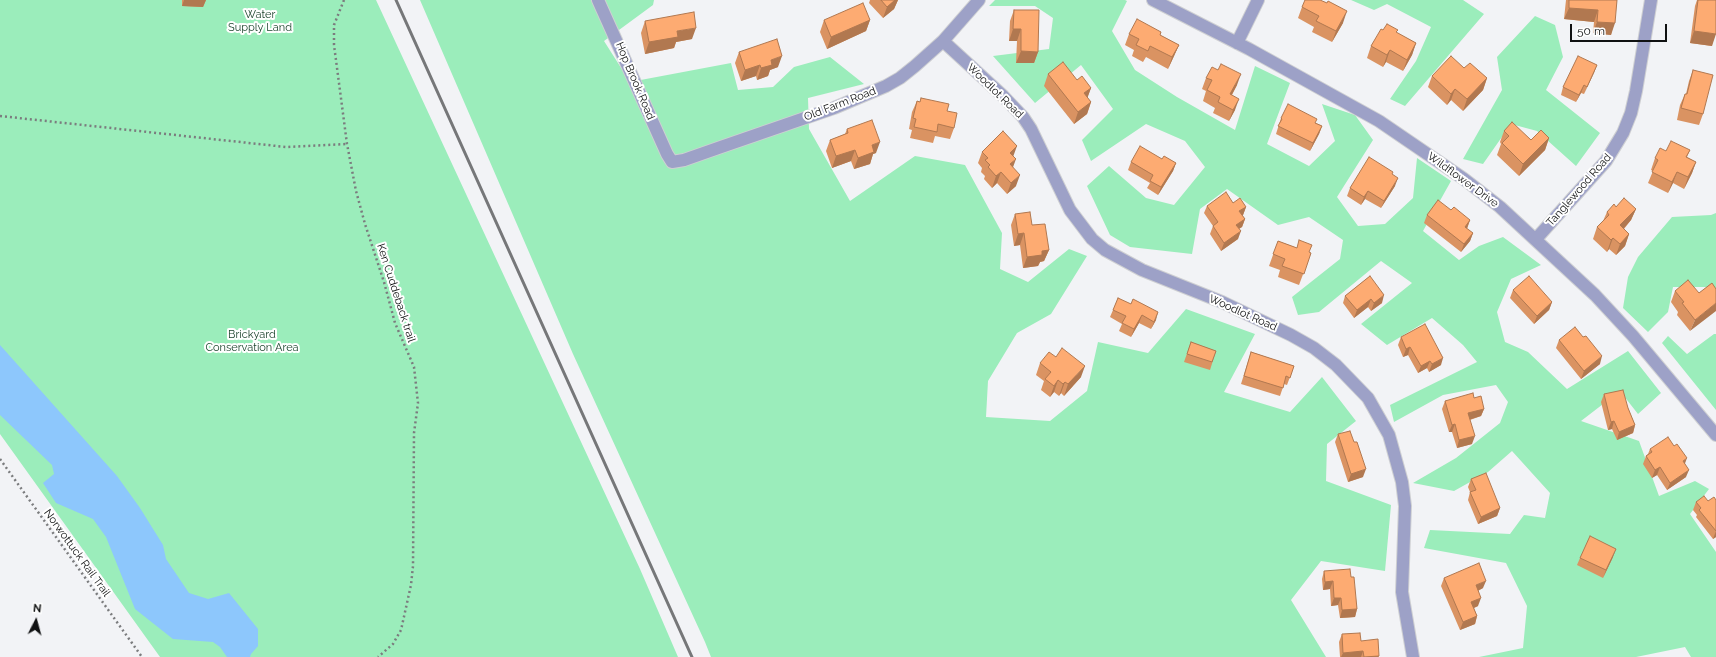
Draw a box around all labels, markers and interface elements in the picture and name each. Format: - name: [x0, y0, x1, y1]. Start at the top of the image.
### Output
- park label: Water Supply Land: [228, 8, 292, 34]
- scale bar: [1572, 16, 1669, 42]
- text: 50 m: [1577, 24, 1605, 38]
- street label: Hop Brook Road: [613, 40, 657, 122]
- street label: Woodlot Road: [964, 61, 1026, 121]
- street label: Old Farm Road: [802, 84, 878, 124]
- street label: Wildflower Drive: [1425, 150, 1501, 210]
- street label: Tanglewood Road: [1544, 151, 1614, 229]
- street label: Ken Cuddeback trail: [374, 242, 418, 344]
- street label: Woodlot Road: [1207, 292, 1279, 334]
- park label: Brickyard Conservation Area: [205, 328, 299, 354]
- street label: Norwottuck Rail Trail: [41, 507, 113, 599]
- north arrow: [16, 601, 56, 641]
- text: N: [32, 602, 42, 615]

